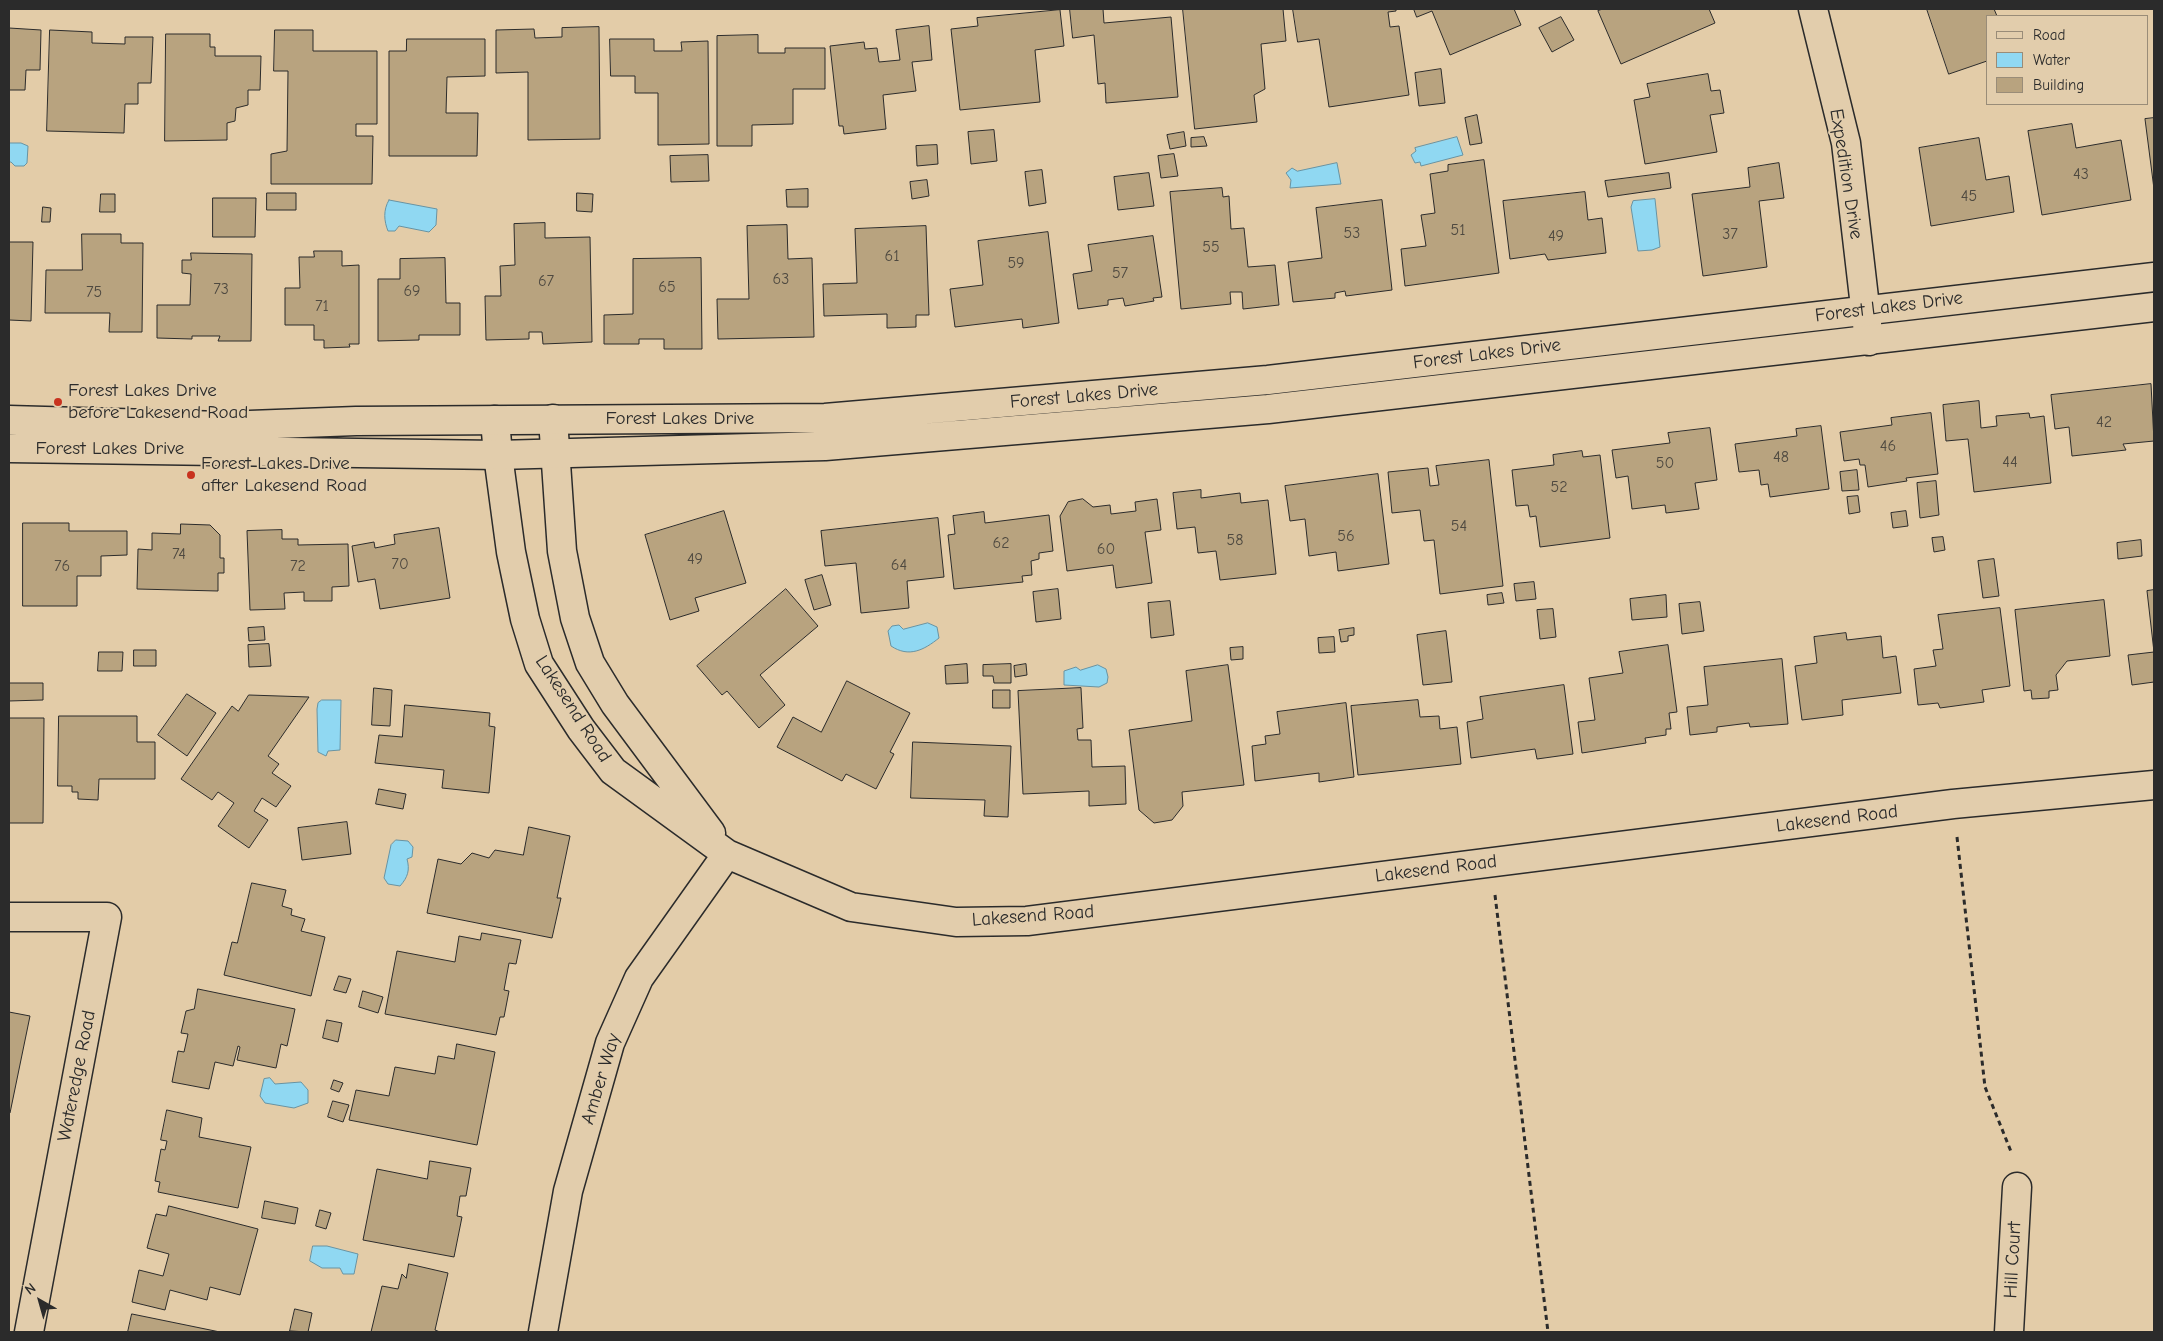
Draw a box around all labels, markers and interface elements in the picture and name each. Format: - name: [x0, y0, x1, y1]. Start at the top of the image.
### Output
- legend: [1986, 15, 2148, 105]
- text: Road: [2033, 26, 2065, 44]
- text: Water: [2033, 51, 2070, 69]
- text: Building: [2033, 76, 2084, 94]
- street label: Expedition Drive: [1824, 107, 1868, 241]
- house number: 43: [2073, 164, 2089, 184]
- house number: 45: [1961, 186, 1977, 206]
- house number: 51: [1450, 220, 1466, 240]
- house number: 53: [1344, 223, 1360, 243]
- house number: 37: [1722, 224, 1738, 244]
- house number: 49: [1548, 226, 1564, 246]
- house number: 55: [1202, 237, 1220, 257]
- house number: 61: [884, 246, 900, 266]
- house number: 59: [1007, 253, 1025, 273]
- house number: 57: [1112, 263, 1128, 283]
- house number: 63: [773, 269, 789, 289]
- house number: 67: [538, 271, 554, 291]
- house number: 65: [658, 277, 676, 297]
- house number: 73: [213, 279, 229, 299]
- house number: 69: [403, 281, 421, 301]
- house number: 75: [86, 282, 102, 302]
- street label: Forest Lakes Drive: [1814, 287, 1964, 327]
- house number: 71: [315, 296, 329, 316]
- street label: Forest Lakes Drive: [1412, 334, 1562, 374]
- street label: Forest Lakes Drive: [1009, 378, 1159, 414]
- place label: Forest Lakes Drive before Lakesend Road: [68, 380, 248, 424]
- marker: Forest Lakes Drive before Lakesend Road: [52, 396, 64, 408]
- street label: Forest Lakes Drive: [606, 408, 754, 430]
- house number: 42: [2096, 412, 2112, 432]
- house number: 46: [1880, 436, 1896, 456]
- street label: Forest Lakes Drive: [36, 438, 184, 460]
- house number: 48: [1773, 447, 1789, 467]
- house number: 44: [2002, 452, 2018, 472]
- place label: Forest Lakes Drive after Lakesend Road: [201, 453, 367, 497]
- house number: 50: [1656, 453, 1674, 473]
- marker: Forest Lakes Drive after Lakesend Road: [185, 469, 197, 481]
- house number: 52: [1550, 477, 1568, 497]
- house number: 54: [1451, 516, 1467, 536]
- house number: 56: [1337, 526, 1355, 546]
- house number: 58: [1227, 530, 1243, 550]
- house number: 62: [992, 533, 1010, 553]
- house number: 60: [1097, 539, 1115, 559]
- house number: 74: [172, 544, 186, 564]
- house number: 49: [687, 549, 703, 569]
- house number: 70: [391, 554, 409, 574]
- house number: 64: [891, 555, 907, 575]
- house number: 76: [54, 556, 70, 576]
- house number: 72: [290, 556, 306, 576]
- street label: Lakesend Road: [530, 651, 616, 767]
- street label: Lakesend Road: [1775, 800, 1899, 838]
- street label: Lakesend Road: [1374, 850, 1498, 888]
- street label: Lakesend Road: [971, 900, 1095, 932]
- street label: Wateredge Road: [53, 1008, 101, 1144]
- street label: Amber Way: [576, 1031, 626, 1127]
- street label: Hill Court: [2000, 1221, 2026, 1299]
- north arrow: [15, 1276, 65, 1326]
- text: N: [22, 1279, 39, 1298]

